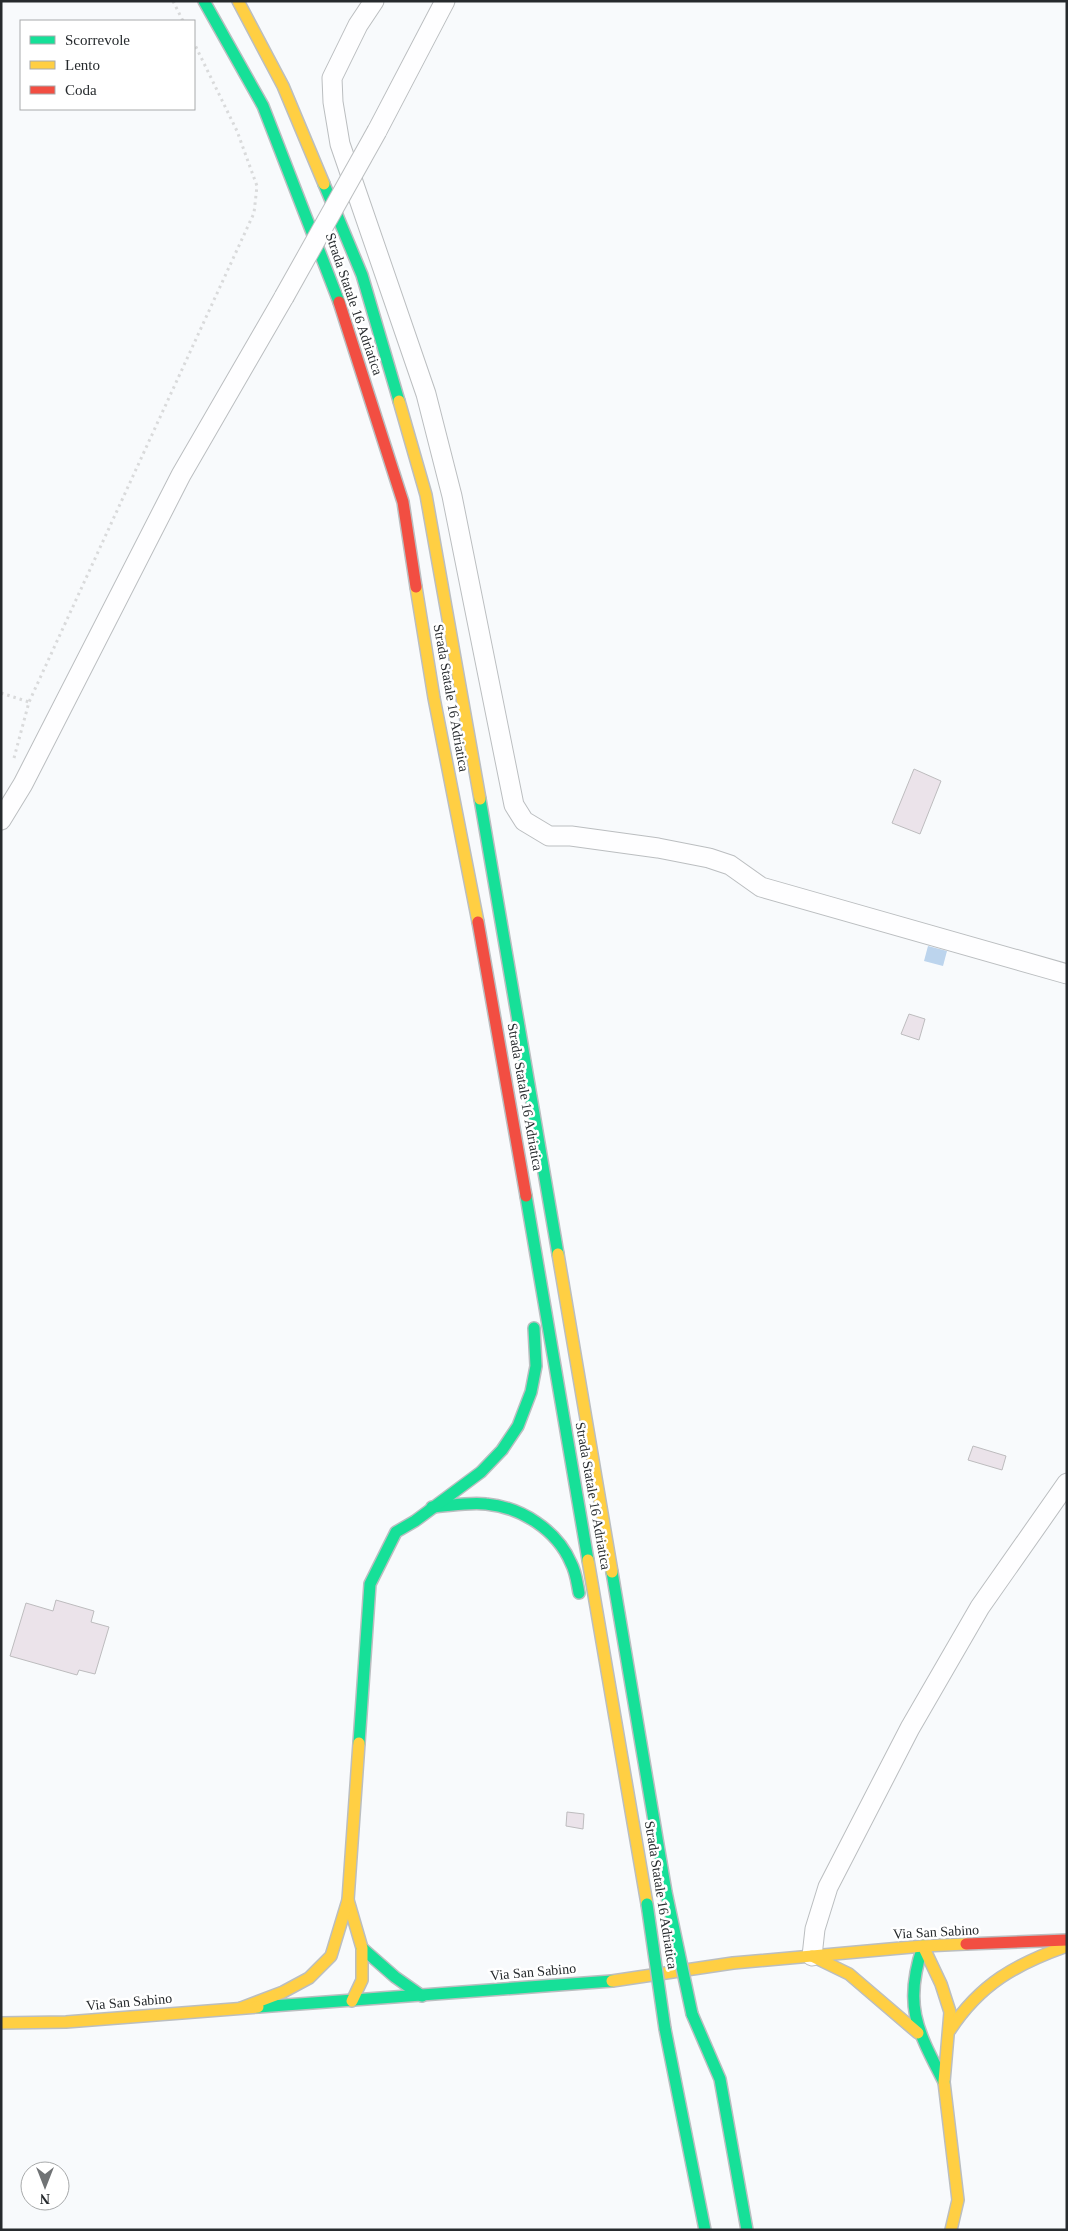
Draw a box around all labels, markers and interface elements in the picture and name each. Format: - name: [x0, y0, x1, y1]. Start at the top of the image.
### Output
- legend: [20, 20, 195, 110]
- text: Scorrevole: [65, 32, 130, 48]
- text: Lento: [65, 57, 100, 73]
- text: Coda: [65, 82, 97, 98]
- street label: Strada Statale 16 Adriatica: [323, 231, 386, 378]
- street label: Strada Statale 16 Adriatica: [431, 623, 472, 774]
- street label: Strada Statale 16 Adriatica: [505, 1022, 546, 1173]
- street label: Strada Statale 16 Adriatica: [573, 1421, 614, 1572]
- street label: Strada Statale 16 Adriatica: [642, 1820, 680, 1971]
- street label: Via San Sabino: [893, 1922, 979, 1942]
- street label: Via San Sabino: [489, 1961, 577, 1983]
- street label: Via San Sabino: [85, 1991, 173, 2013]
- north arrow: [20, 2161, 70, 2211]
- text: N: [40, 2191, 50, 2206]

